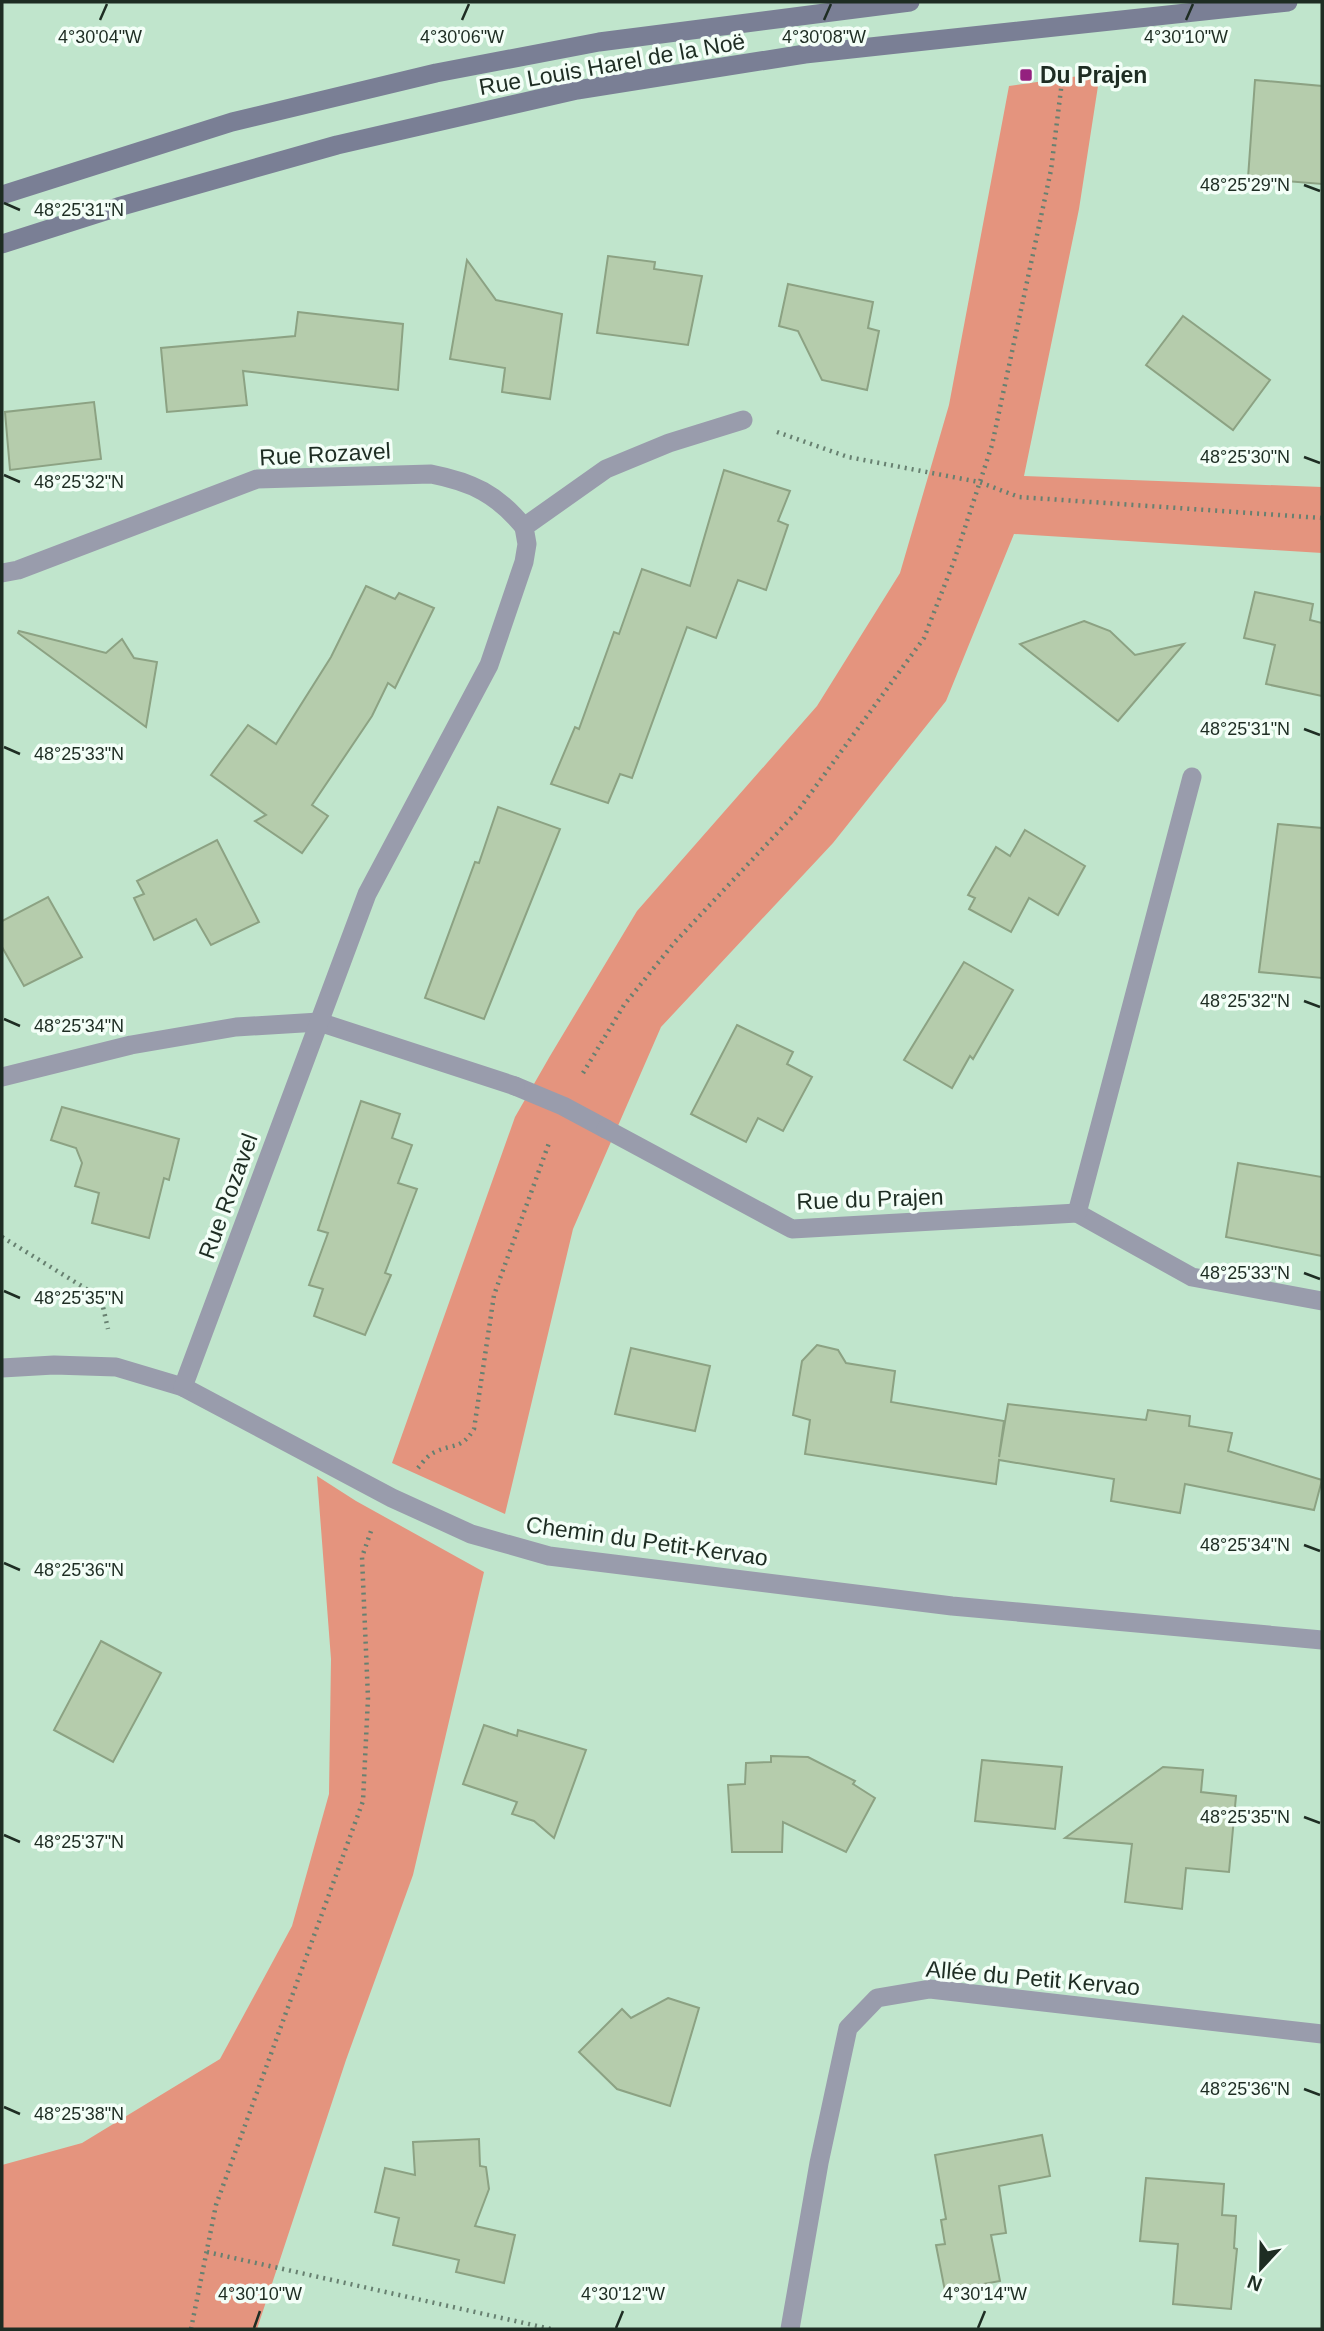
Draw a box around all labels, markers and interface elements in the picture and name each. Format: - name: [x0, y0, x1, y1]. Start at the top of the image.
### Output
- text: 4°30'04"W: [58, 27, 142, 47]
- text: 4°30'06"W: [420, 27, 504, 47]
- text: 4°30'08"W: [782, 27, 866, 47]
- text: 4°30'10"W: [1144, 27, 1228, 47]
- street label: Rue Louis Harel de la Noë: [477, 28, 747, 100]
- place label: Du Prajen: [1040, 62, 1147, 88]
- marker: Du Prajen: [1018, 67, 1034, 83]
- text: 48°25'29"N: [1200, 175, 1290, 195]
- text: 48°25'31"N: [34, 200, 124, 220]
- street label: Rue Rozavel: [259, 438, 391, 470]
- text: 48°25'30"N: [1200, 447, 1290, 467]
- text: 48°25'32"N: [34, 472, 124, 492]
- text: 48°25'31"N: [1200, 719, 1290, 739]
- text: 48°25'33"N: [34, 744, 124, 764]
- text: 48°25'32"N: [1200, 991, 1290, 1011]
- text: 48°25'34"N: [34, 1016, 124, 1036]
- street label: Rue Rozavel: [193, 1130, 263, 1262]
- street label: Rue du Prajen: [796, 1183, 944, 1215]
- text: 48°25'33"N: [1200, 1263, 1290, 1283]
- text: 48°25'35"N: [34, 1288, 124, 1308]
- street label: Chemin du Petit-Kervao: [524, 1511, 770, 1571]
- text: 48°25'34"N: [1200, 1535, 1290, 1555]
- text: 48°25'36"N: [34, 1560, 124, 1580]
- text: 48°25'35"N: [1200, 1807, 1290, 1827]
- text: 48°25'37"N: [34, 1832, 124, 1852]
- street label: Allée du Petit Kervao: [925, 1956, 1141, 2000]
- text: 48°25'36"N: [1200, 2079, 1290, 2099]
- text: 48°25'38"N: [34, 2104, 124, 2124]
- north arrow: [1226, 2233, 1296, 2303]
- text: N: [1245, 2271, 1265, 2296]
- text: 4°30'10"W: [218, 2284, 302, 2304]
- text: 4°30'12"W: [581, 2284, 665, 2304]
- text: 4°30'14"W: [943, 2284, 1027, 2304]

